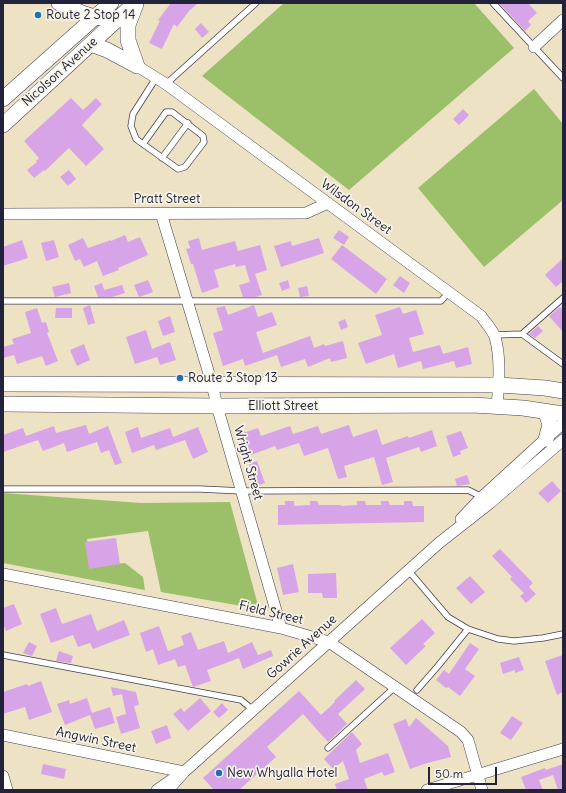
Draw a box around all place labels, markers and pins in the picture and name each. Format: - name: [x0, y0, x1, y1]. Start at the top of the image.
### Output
- place label: Route 2 Stop 14: [46, 7, 135, 23]
- marker: Route 2 Stop 14: [33, 10, 43, 20]
- place label: Route 3 Stop 13: [188, 370, 278, 386]
- marker: Route 3 Stop 13: [175, 373, 185, 383]
- place label: New Whyalla Hotel: [227, 765, 337, 781]
- marker: New Whyalla Hotel: [214, 768, 224, 778]

